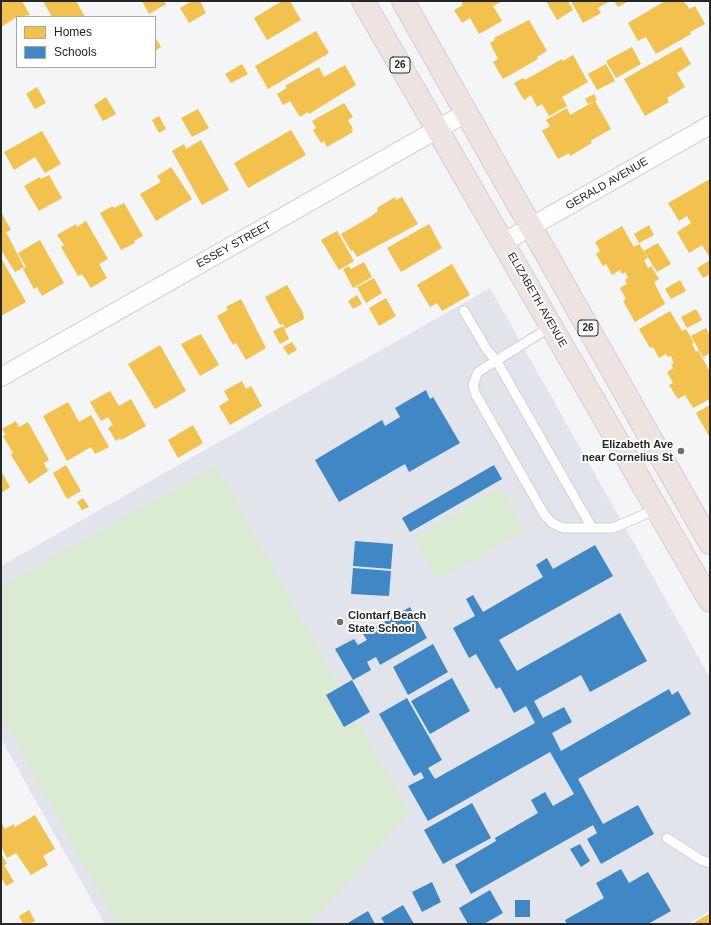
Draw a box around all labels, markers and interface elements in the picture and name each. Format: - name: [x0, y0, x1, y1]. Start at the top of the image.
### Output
- legend: [16, 16, 156, 68]
- text: Homes: [54, 25, 92, 39]
- text: Schools: [54, 45, 97, 59]
- road number: 26: [390, 57, 410, 73]
- street label: GERALD AVENUE: [564, 155, 650, 213]
- street label: ESSEY STREET: [194, 219, 274, 271]
- street label: ELIZABETH AVENUE: [504, 250, 570, 350]
- road number: 26: [578, 320, 598, 336]
- place label: Elizabeth Ave near Cornelius St: [582, 438, 673, 464]
- marker: Elizabeth Ave near Cornelius St: [676, 446, 686, 456]
- place label: Clontarf Beach State School: [348, 609, 426, 635]
- marker: Clontarf Beach State School: [335, 617, 345, 627]

